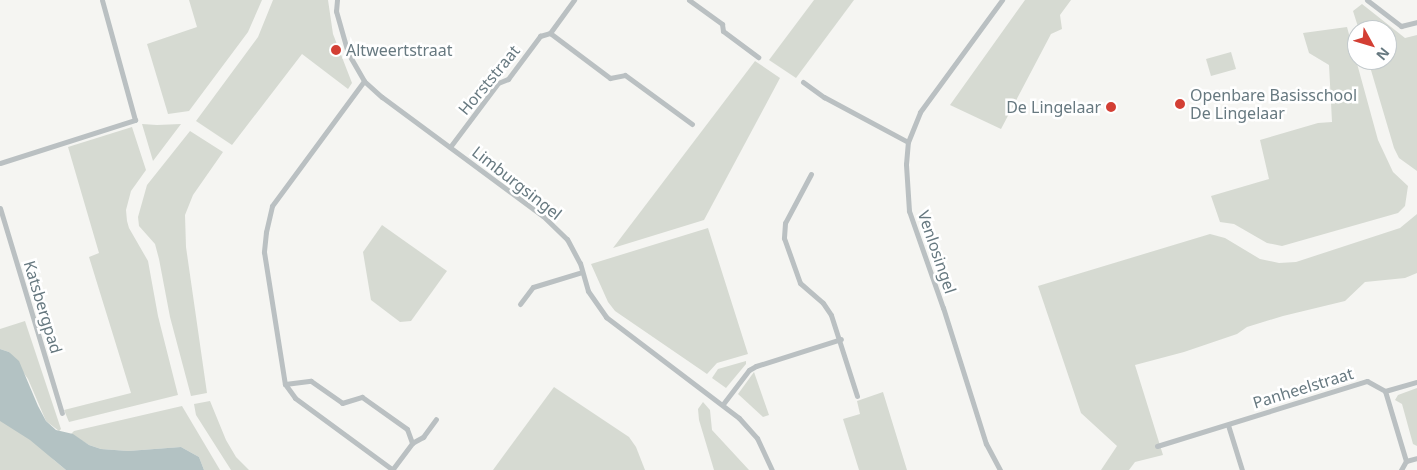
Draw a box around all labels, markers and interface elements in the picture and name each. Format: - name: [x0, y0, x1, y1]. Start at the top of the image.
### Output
- north arrow: [1347, 20, 1397, 70]
- place label: Altweertstraat: [346, 40, 453, 60]
- street label: Horststraat: [454, 41, 524, 119]
- marker: Altweertstraat: [330, 44, 342, 56]
- text: N: [1372, 44, 1394, 65]
- place label: Openbare Basisschool De Lingelaar: [1190, 85, 1357, 123]
- place label: De Lingelaar: [1006, 97, 1101, 117]
- marker: Openbare Basisschool De Lingelaar: [1174, 98, 1186, 110]
- marker: De Lingelaar: [1105, 101, 1117, 113]
- street label: Limburgsingel: [468, 142, 566, 224]
- street label: Venlosingel: [914, 208, 960, 296]
- street label: Katsbergpad: [20, 258, 66, 356]
- street label: Panheelstraat: [1250, 364, 1356, 412]

